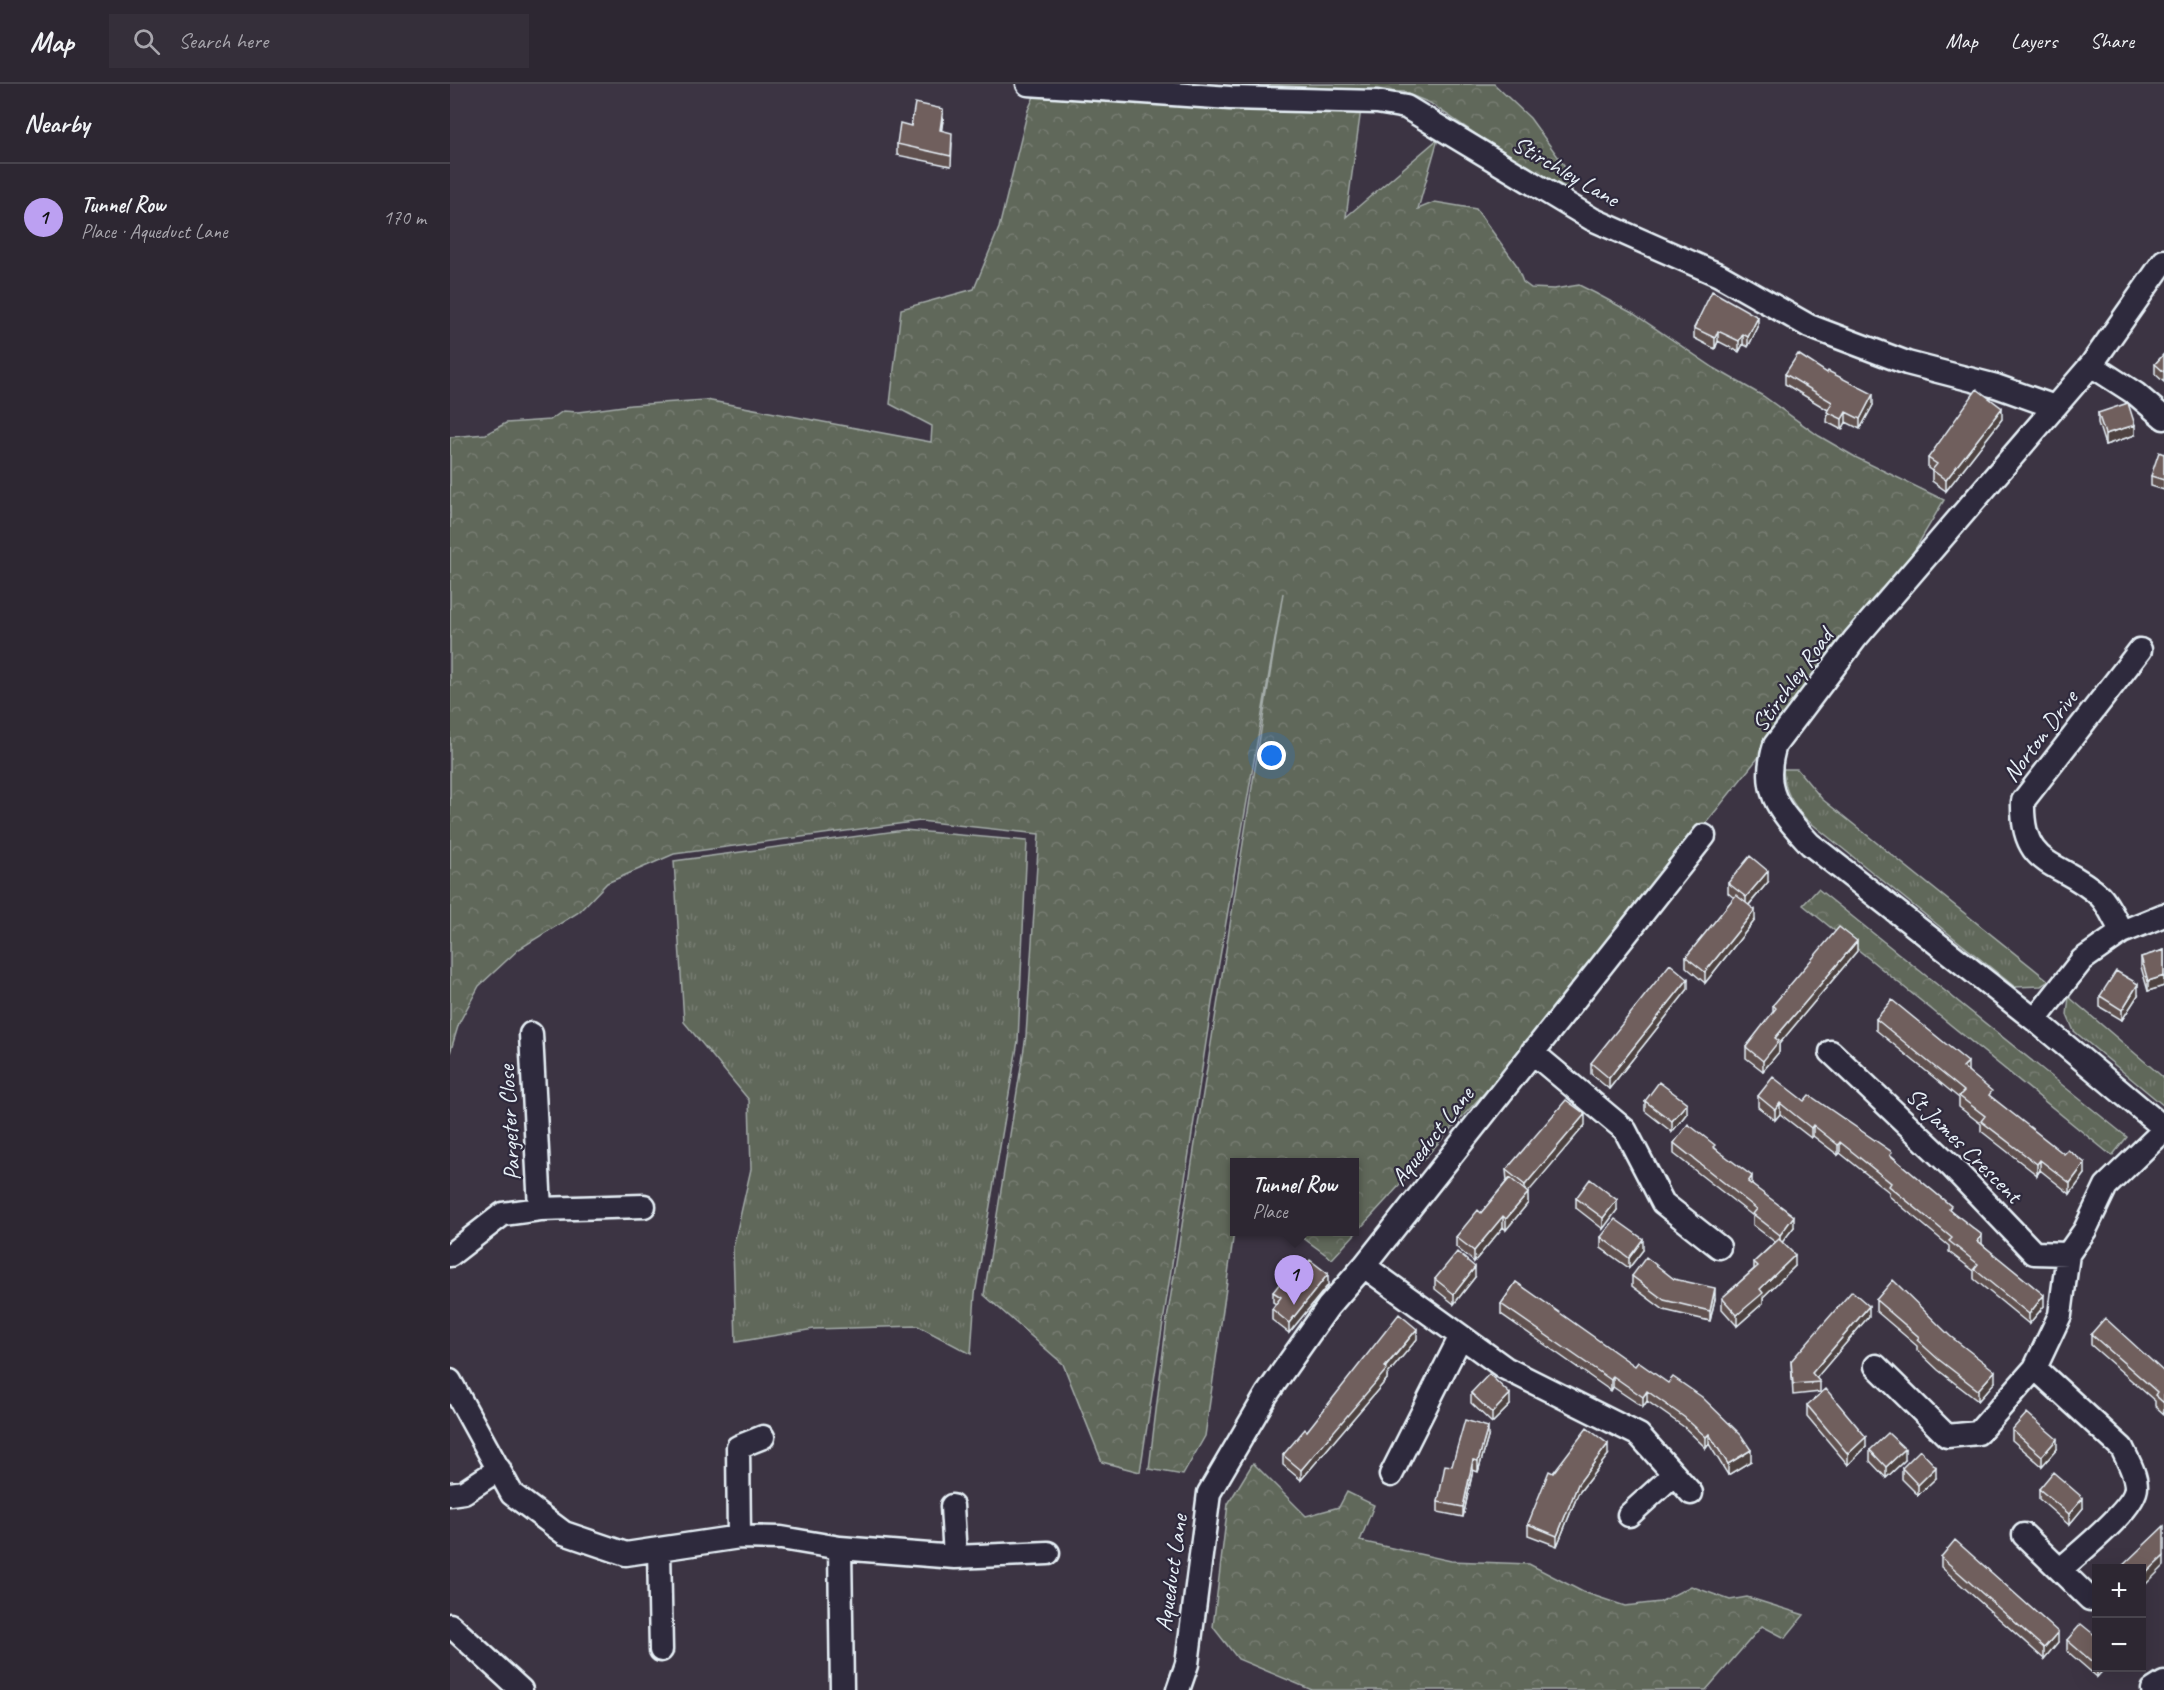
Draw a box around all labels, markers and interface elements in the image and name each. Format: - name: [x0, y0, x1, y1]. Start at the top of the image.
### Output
- search box: [109, 14, 529, 68]
- text: Map: [30, 24, 73, 59]
- icon: search: [130, 25, 163, 58]
- text: Search here: [178, 27, 268, 55]
- text: Map: [1945, 28, 1978, 54]
- text: Layers: [2011, 28, 2057, 54]
- text: Share: [2090, 28, 2134, 54]
- text: Nearby: [24, 107, 89, 140]
- street label: Stirchley Lane: [1507, 129, 1626, 215]
- text: Tunnel Row: [81, 191, 165, 219]
- text: 1: [39, 205, 48, 230]
- text: 170 m: [383, 205, 426, 230]
- text: Place · Aqueduct Lane: [81, 219, 228, 244]
- street label: Stirchley Road: [1745, 620, 1842, 737]
- street label: Norton Drive: [1996, 682, 2086, 788]
- your location: [1257, 741, 1286, 770]
- street label: Pargeter Close: [491, 1062, 527, 1182]
- street label: Aqueduct Lane: [1384, 1079, 1481, 1192]
- street label: St James Crescent: [1900, 1081, 2030, 1211]
- popup: [1230, 1158, 1359, 1236]
- text: Tunnel Row: [1252, 1171, 1337, 1199]
- text: Place: [1252, 1199, 1288, 1224]
- pin: 1: [1274, 1256, 1314, 1305]
- street label: Aqueduct Lane: [1148, 1510, 1194, 1633]
- map controls: [2092, 1564, 2146, 1672]
- button: +: [2092, 1564, 2146, 1618]
- button: −: [2092, 1618, 2146, 1672]

